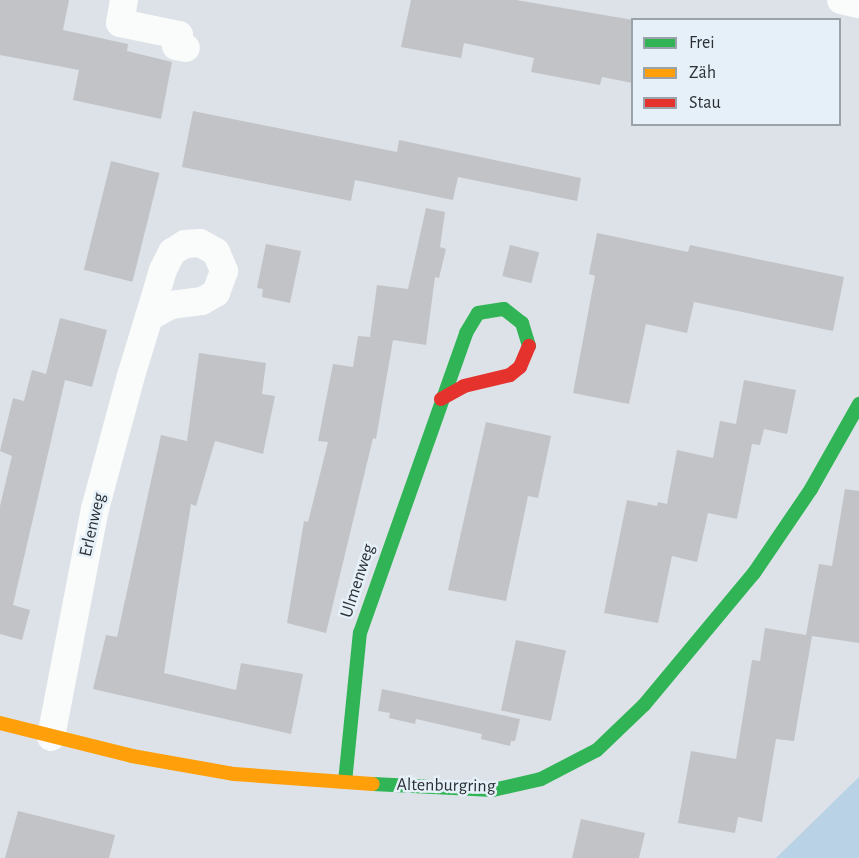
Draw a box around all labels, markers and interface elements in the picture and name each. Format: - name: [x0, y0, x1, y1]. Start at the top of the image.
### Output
- legend: [631, 18, 841, 126]
- text: Frei: [689, 34, 715, 52]
- text: Zäh: [689, 64, 716, 82]
- text: Stau: [689, 94, 721, 112]
- street label: Erlenweg: [75, 491, 111, 559]
- street label: Ulmenweg: [336, 541, 380, 621]
- street label: Altenburgring: [396, 774, 496, 798]

